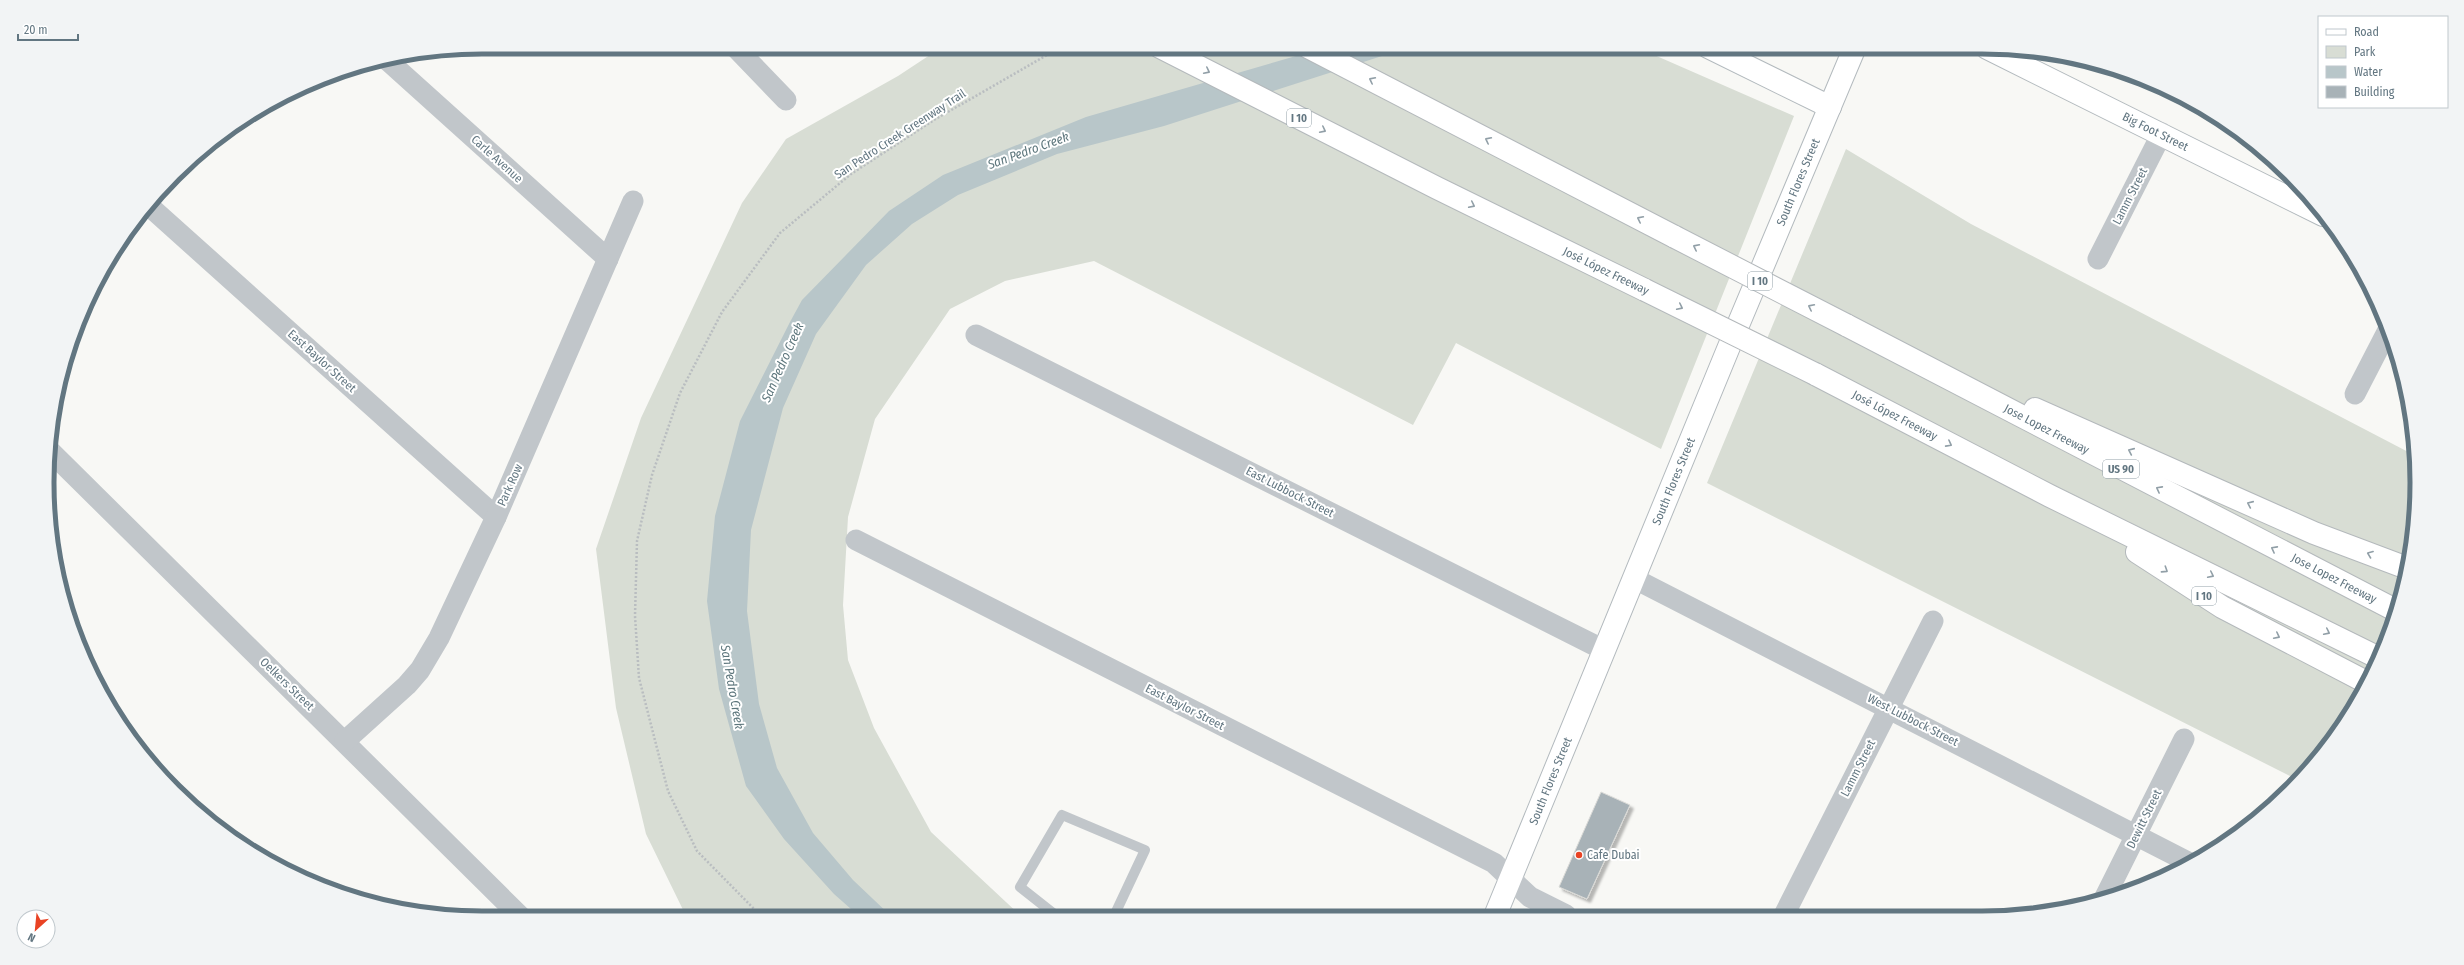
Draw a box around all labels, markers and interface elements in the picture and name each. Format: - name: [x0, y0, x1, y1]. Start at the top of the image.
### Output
- scale bar: [18, 16, 78, 42]
- legend: [2318, 16, 2448, 108]
- text: 20 m: [24, 23, 48, 37]
- text: Road: [2354, 25, 2379, 39]
- text: Park: [2354, 45, 2376, 59]
- text: Water: [2354, 65, 2383, 79]
- one-way arrow: [1203, 66, 1211, 74]
- one-way arrow: [1369, 77, 1377, 85]
- text: Building: [2354, 85, 2395, 99]
- street label: San Pedro Creek Greenway Trail: [832, 86, 968, 182]
- road number: I 10: [1287, 109, 1311, 127]
- street label: Big Foot Street: [2120, 109, 2191, 154]
- one-way arrow: [1319, 125, 1326, 133]
- water label: San Pedro Creek: [985, 129, 1071, 172]
- street label: Carle Avenue: [469, 132, 526, 186]
- street label: South Flores Street: [1774, 136, 1823, 228]
- one-way arrow: [1485, 137, 1492, 145]
- street label: Lamm Street: [2110, 165, 2150, 227]
- one-way arrow: [1468, 200, 1476, 208]
- one-way arrow: [1637, 216, 1644, 224]
- street label: José López Freeway: [1561, 244, 1652, 298]
- one-way arrow: [1692, 245, 1700, 252]
- road number: I 10: [1748, 272, 1772, 290]
- one-way arrow: [1676, 303, 1684, 310]
- one-way arrow: [1808, 304, 1815, 312]
- water label: San Pedro Creek: [758, 320, 807, 405]
- street label: East Baylor Street: [285, 327, 359, 395]
- street label: José López Freeway: [1850, 388, 1940, 444]
- street label: Jose Lopez Freeway: [2002, 401, 2092, 457]
- street label: South Flores Street: [1649, 435, 1698, 527]
- one-way arrow: [1945, 439, 1952, 446]
- one-way arrow: [2128, 448, 2135, 456]
- road number: US 90: [2103, 460, 2139, 478]
- street label: Park Row: [495, 462, 526, 508]
- street label: East Lubbock Street: [1244, 464, 1336, 520]
- one-way arrow: [2156, 486, 2164, 494]
- one-way arrow: [2247, 501, 2255, 509]
- one-way arrow: [2271, 547, 2279, 554]
- street label: Jose Lopez Freeway: [2289, 551, 2380, 607]
- one-way arrow: [2367, 551, 2374, 559]
- one-way arrow: [2161, 566, 2168, 573]
- one-way arrow: [2206, 570, 2214, 578]
- road number: I 10: [2192, 587, 2216, 605]
- one-way arrow: [2323, 627, 2331, 635]
- one-way arrow: [2273, 631, 2281, 638]
- water label: San Pedro Creek: [718, 643, 747, 731]
- street label: Oelkers Street: [257, 655, 317, 713]
- street label: East Baylor Street: [1143, 681, 1227, 733]
- street label: West Lubbock Street: [1865, 691, 1961, 749]
- street label: South Flores Street: [1526, 735, 1575, 827]
- street label: Lamm Street: [1838, 737, 1878, 799]
- street label: Dewitt Street: [2124, 787, 2164, 851]
- place label: Cafe Dubai: [1587, 848, 1640, 862]
- marker: Cafe Dubai: [1574, 850, 1584, 860]
- north arrow: [16, 909, 56, 949]
- text: N: [26, 930, 38, 945]

